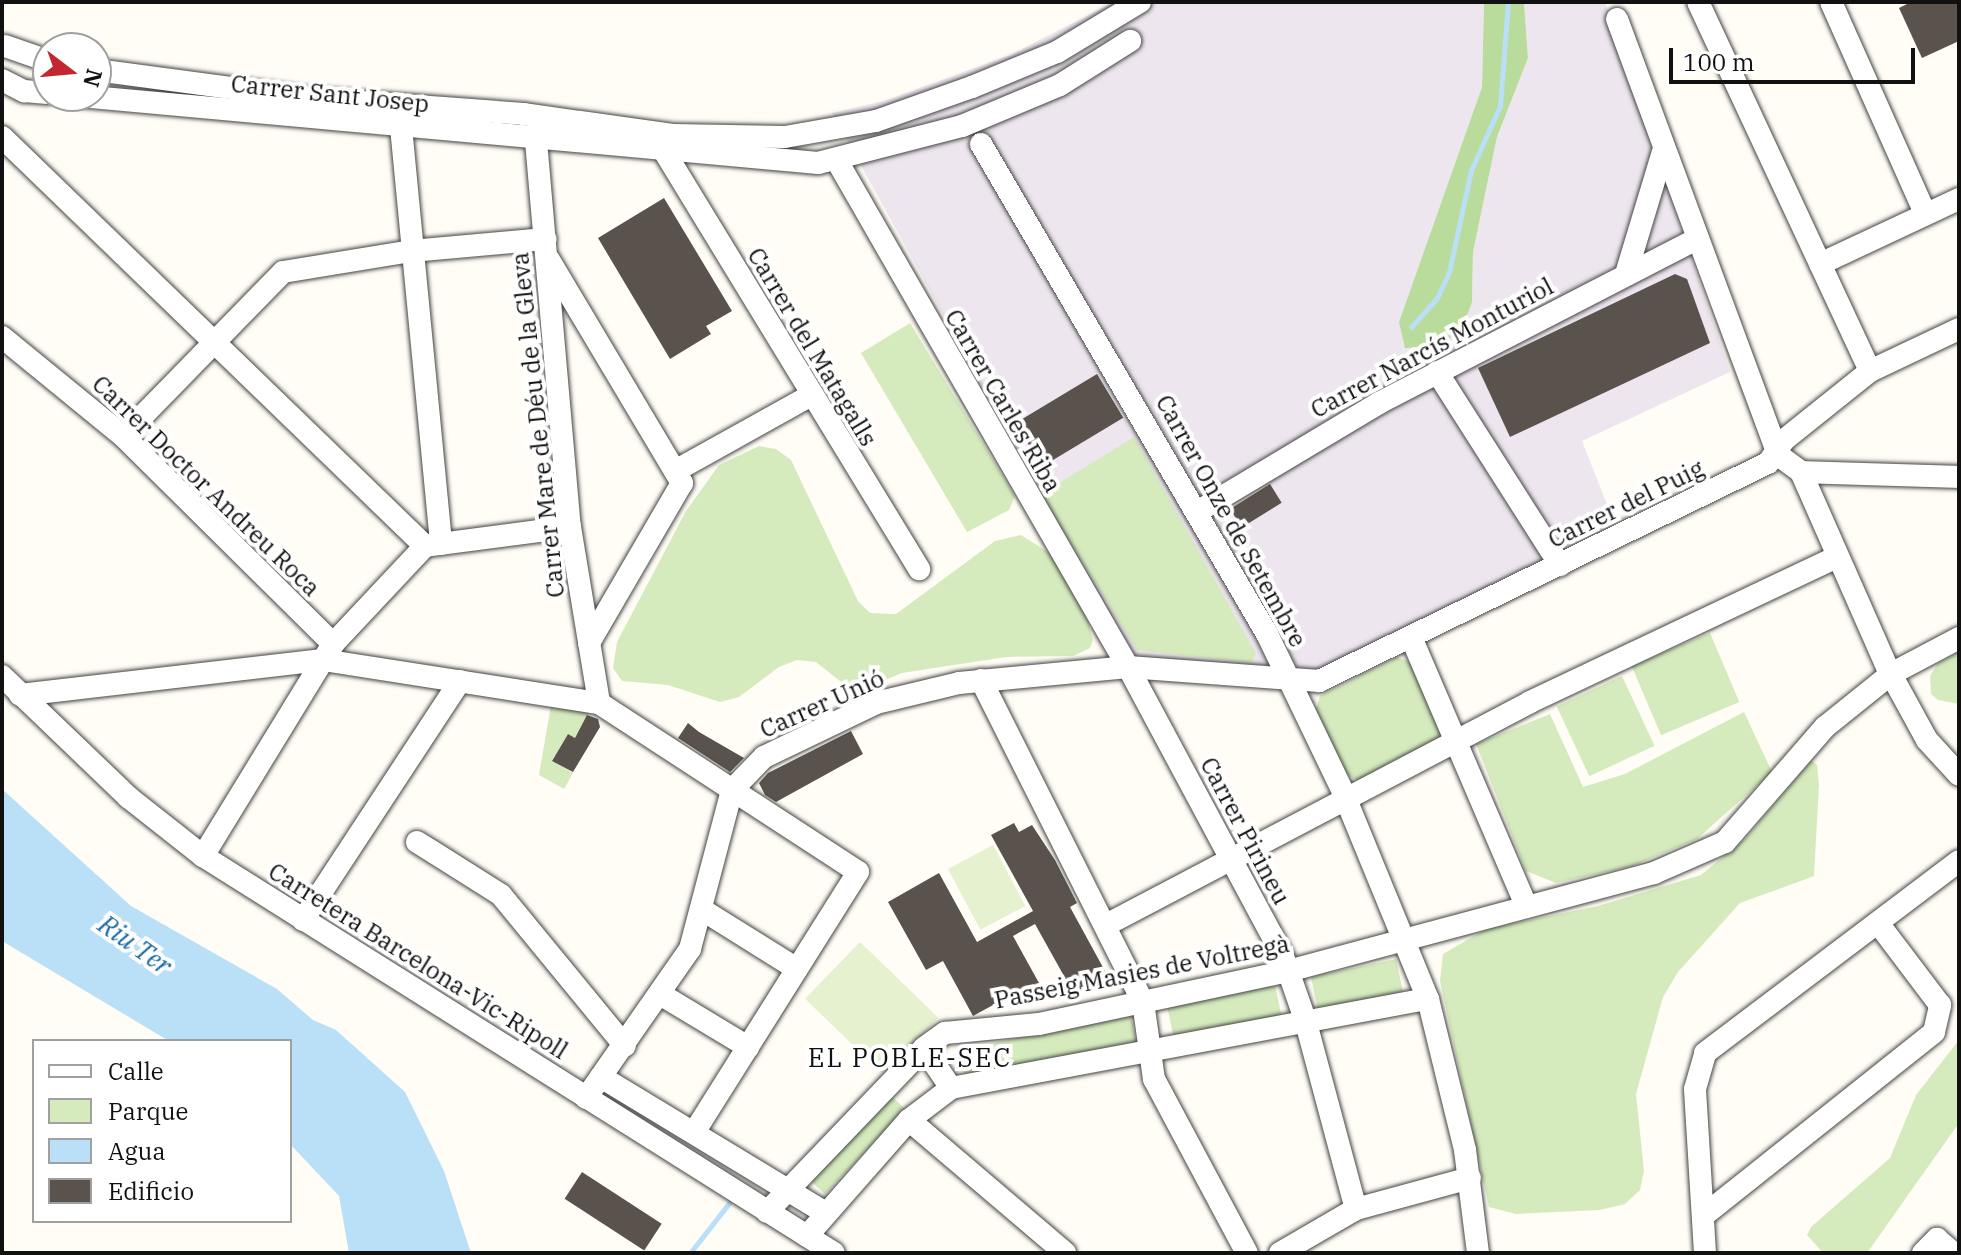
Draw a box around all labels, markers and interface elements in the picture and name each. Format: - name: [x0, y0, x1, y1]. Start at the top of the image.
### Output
- north arrow: [32, 32, 112, 112]
- scale bar: [1673, 32, 1919, 82]
- text: 100 m: [1683, 46, 1755, 78]
- text: N: [77, 66, 110, 91]
- street label: Carrer Sant Josep: [230, 69, 430, 119]
- street label: Carrer del Matagalls: [741, 243, 883, 451]
- street label: Carrer Mare de Déu de la Gleva: [506, 251, 570, 599]
- street label: Carrer Narcís Monturiol: [1306, 272, 1558, 424]
- street label: Carrer Carles Riba: [939, 304, 1067, 498]
- street label: Carrer Doctor Andreu Roca: [86, 370, 326, 602]
- street label: Carrer Onze de Setembre: [1150, 390, 1312, 652]
- street label: Carrer del Puig: [1544, 454, 1708, 554]
- street label: Carrer Unió: [755, 664, 889, 744]
- street label: Carrer Pirineu: [1194, 752, 1296, 910]
- street label: Carretera Barcelona-Vic-Ripoll: [263, 857, 573, 1065]
- water label: Riu Ter: [92, 909, 178, 981]
- street label: Passeig Masies de Voltregà: [992, 929, 1292, 1015]
- legend: [32, 1039, 292, 1223]
- district label: EL POBLE-SEC: [808, 1042, 1012, 1074]
- text: Calle: [108, 1055, 164, 1087]
- text: Parque: [108, 1095, 188, 1127]
- text: Agua: [108, 1135, 165, 1167]
- text: Edificio: [108, 1175, 194, 1207]

